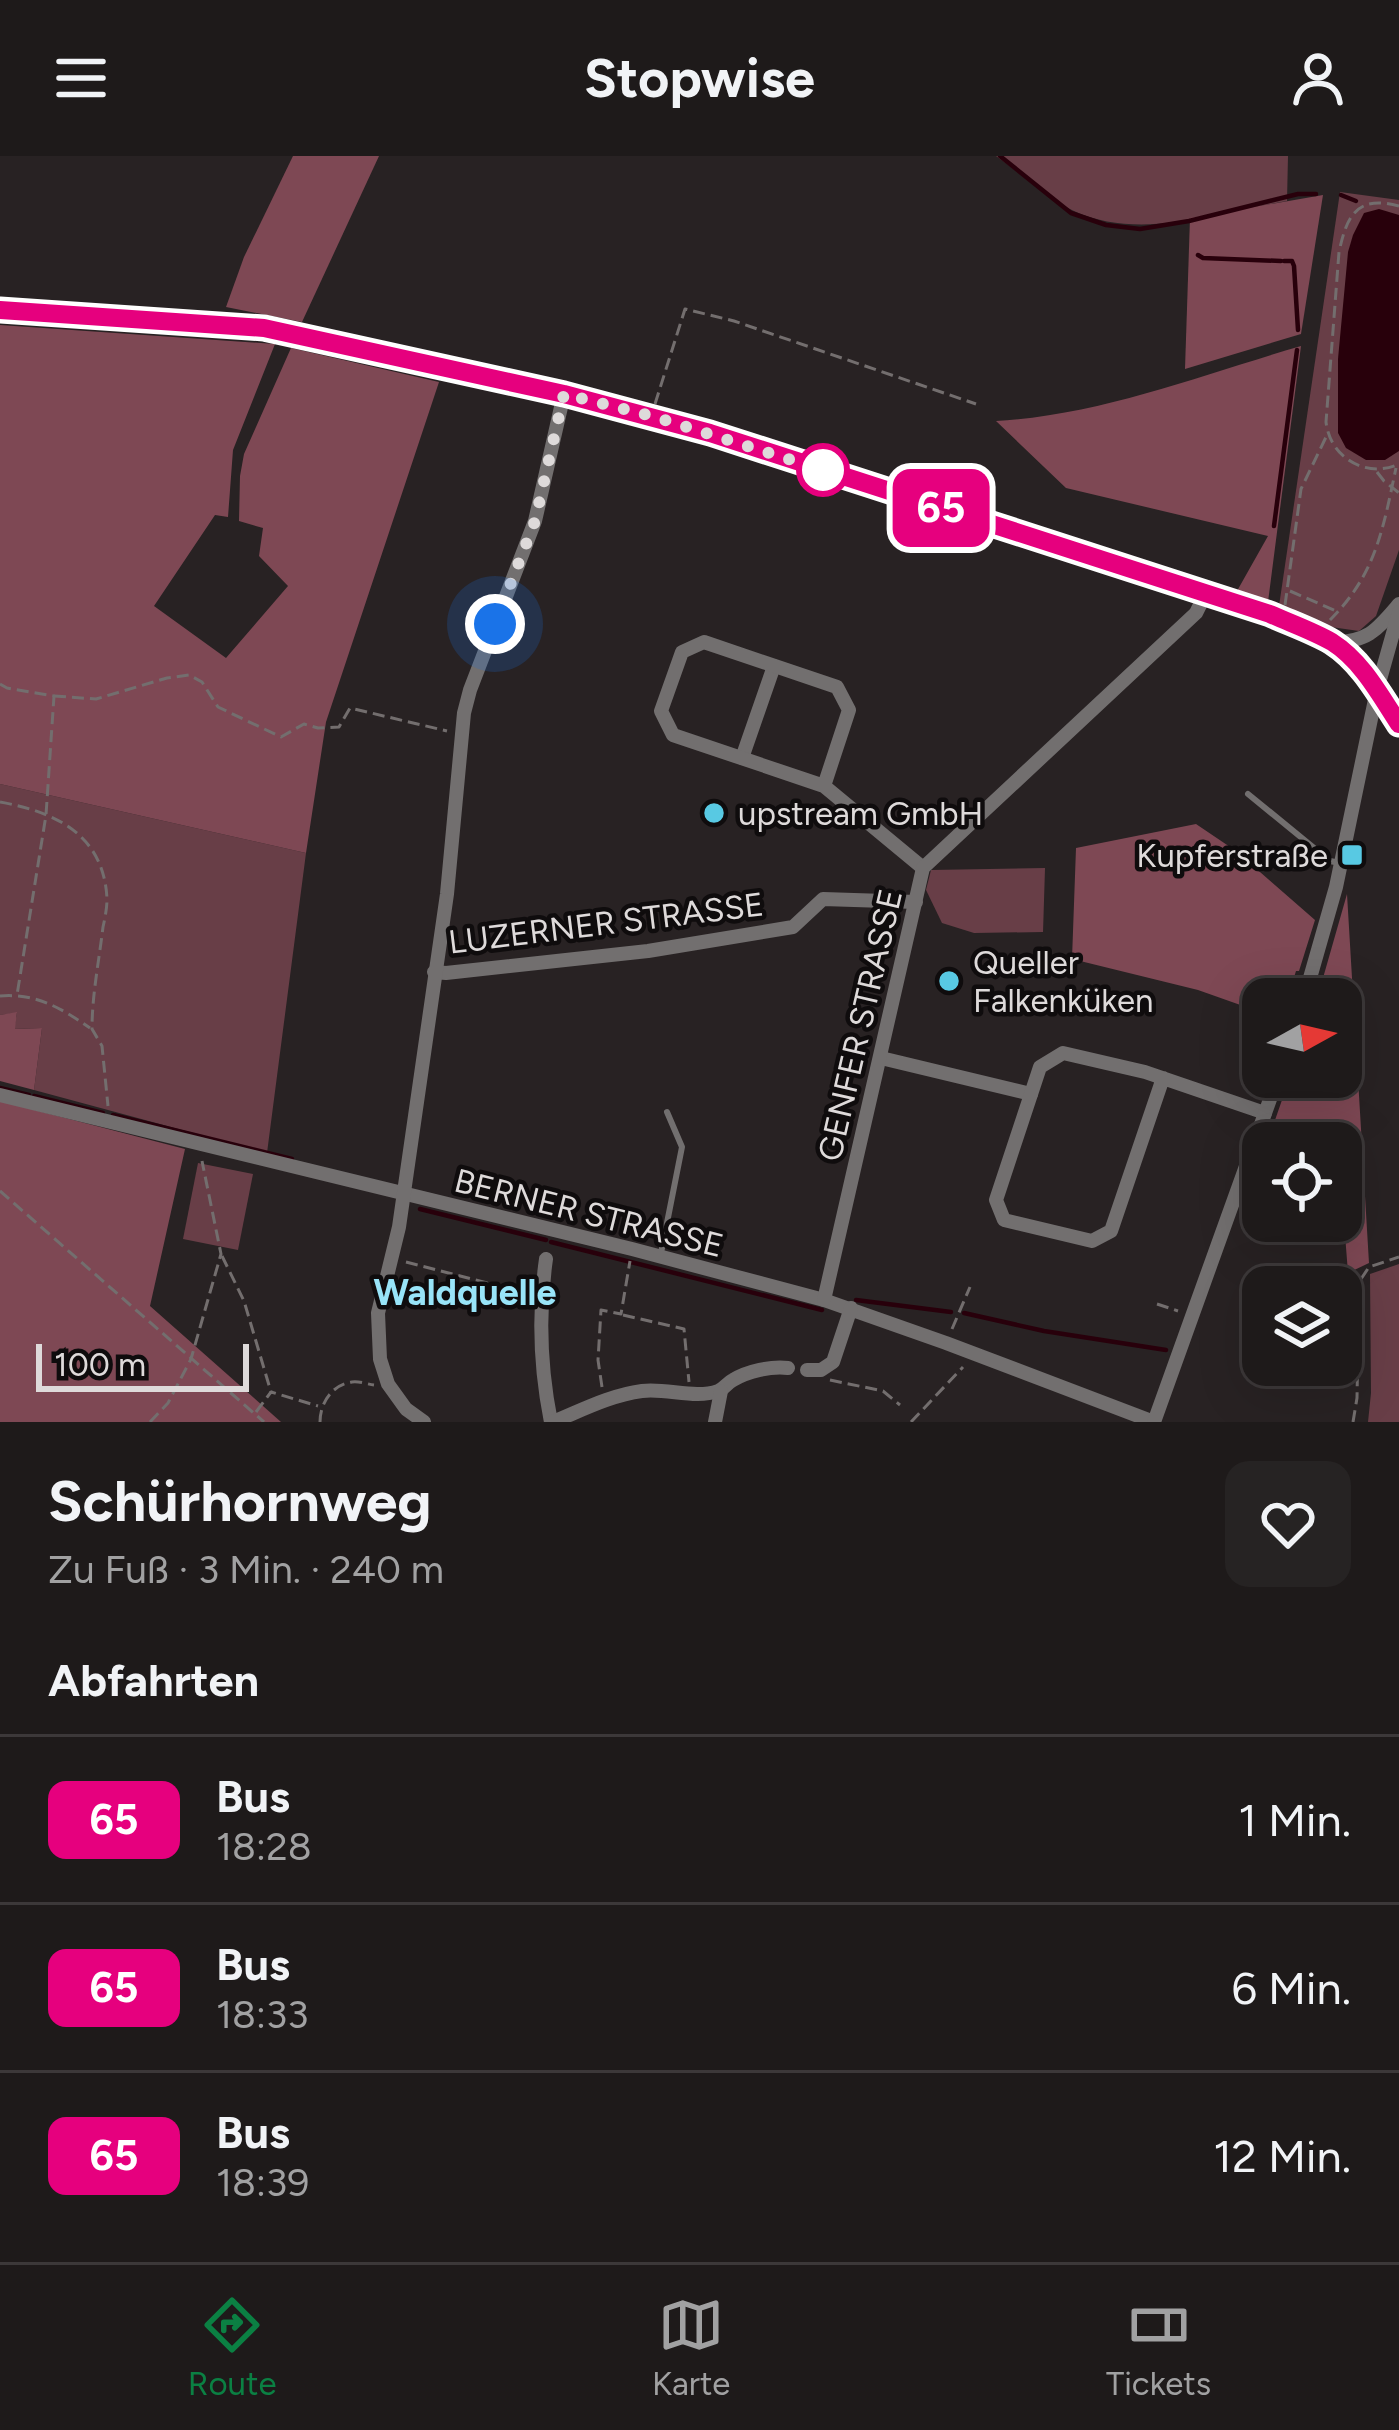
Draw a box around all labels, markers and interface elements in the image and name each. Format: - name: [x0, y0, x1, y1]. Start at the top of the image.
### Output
- icon: menu: [48, 45, 114, 111]
- icon: person: [1285, 45, 1351, 111]
- text: Stopwise: [584, 46, 815, 111]
- unlabelled marker: [798, 445, 848, 495]
- line badge: 65: [887, 469, 995, 547]
- text: 65: [917, 482, 965, 533]
- your location: [465, 594, 525, 654]
- place label: upstream GmbH: [738, 794, 983, 833]
- marker: upstream GmbH: [701, 800, 727, 826]
- place label: Kupferstraße: [1136, 836, 1328, 875]
- marker: Kupferstraße: [1339, 842, 1365, 868]
- street label: LUZERNER STRASSE: [446, 884, 766, 962]
- street label: GENFER STRASSE: [810, 885, 910, 1165]
- place label: Queller Falkenküken: [973, 943, 1153, 1020]
- marker: Queller Falkenküken: [936, 968, 962, 994]
- north arrow: [1242, 978, 1362, 1098]
- map controls: [1242, 978, 1362, 1386]
- button: locate: [1242, 1122, 1362, 1242]
- street label: BERNER STRASSE: [450, 1161, 728, 1265]
- button: layers: [1242, 1266, 1362, 1386]
- district label: Waldquelle: [374, 1271, 556, 1314]
- scale bar: [36, 1338, 249, 1391]
- text: 100 m: [54, 1345, 146, 1384]
- button: heart: [1225, 1461, 1351, 1587]
- text: Schürhornweg: [48, 1467, 432, 1535]
- text: Zu Fuß · 3 Min. · 240 m: [48, 1546, 444, 1593]
- text: Abfahrten: [48, 1653, 259, 1707]
- text: Bus: [216, 1769, 290, 1823]
- text: 1 Min.: [1238, 1793, 1351, 1847]
- text: 65: [90, 1794, 138, 1845]
- text: 18:28: [216, 1823, 312, 1870]
- text: Bus: [216, 1937, 290, 1991]
- text: 6 Min.: [1231, 1961, 1351, 2015]
- text: 65: [90, 1962, 138, 2013]
- text: 18:33: [216, 1991, 308, 2038]
- text: Bus: [216, 2105, 290, 2159]
- text: 12 Min.: [1213, 2129, 1351, 2183]
- text: 65: [90, 2130, 138, 2181]
- text: 18:39: [216, 2159, 309, 2206]
- tab: Route: [188, 2292, 276, 2403]
- tab: Karte: [652, 2292, 730, 2403]
- tab: Tickets: [1106, 2292, 1211, 2403]

